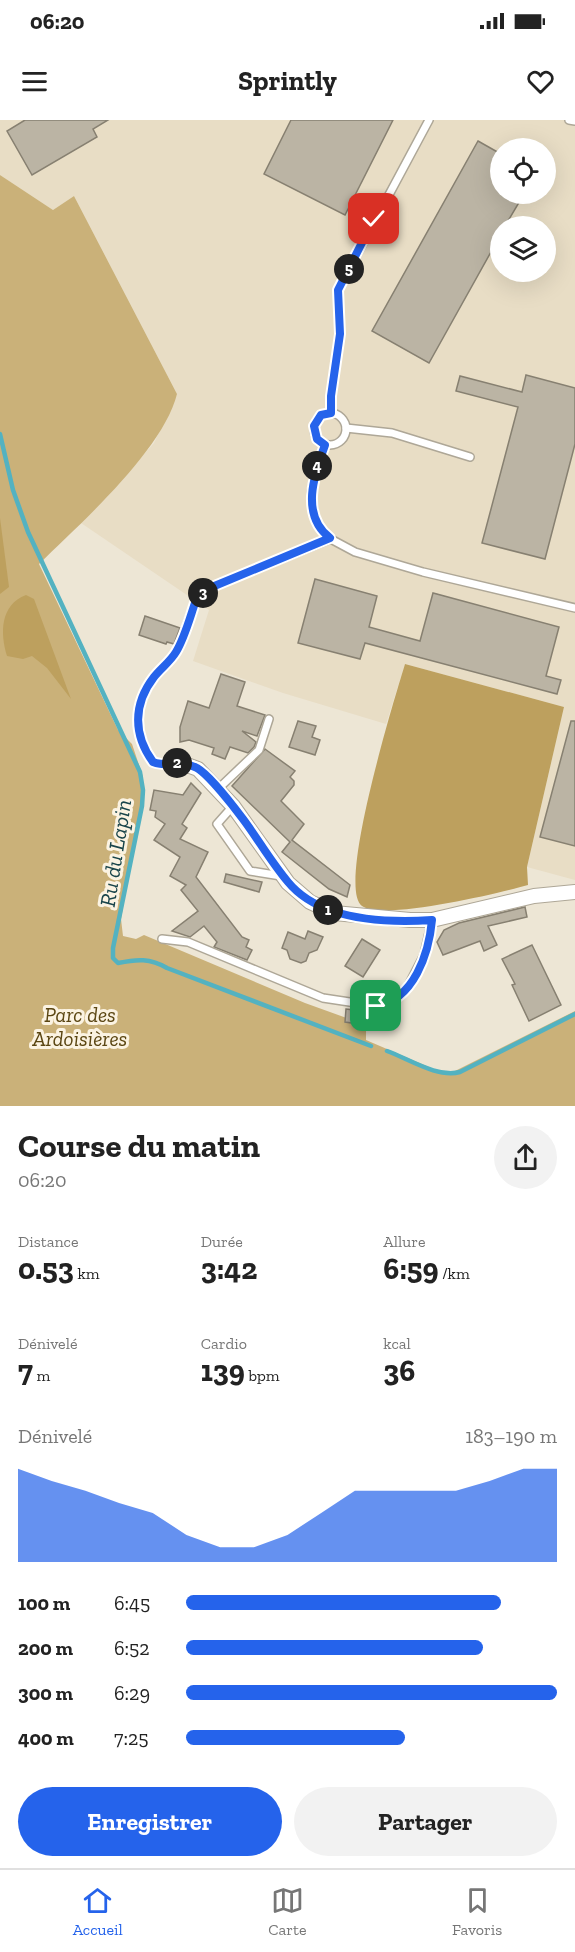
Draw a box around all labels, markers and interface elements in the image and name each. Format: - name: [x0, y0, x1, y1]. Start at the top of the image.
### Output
- text: 06:20: [30, 8, 84, 35]
- icon: menu: [18, 65, 51, 98]
- text: Sprintly: [238, 65, 337, 97]
- icon: heart: [524, 65, 557, 98]
- map controls: [490, 138, 556, 282]
- button: locate: [490, 138, 556, 204]
- pin: [348, 193, 399, 244]
- icon: check: [357, 202, 390, 235]
- button: layers: [490, 216, 556, 282]
- pin: 5: [334, 254, 364, 284]
- text: 5: [345, 259, 353, 278]
- pin: 4: [302, 451, 332, 481]
- text: 4: [312, 456, 322, 475]
- pin: 3: [188, 578, 218, 608]
- text: 3: [199, 583, 207, 602]
- pin: 2: [162, 748, 192, 778]
- text: 2: [173, 753, 181, 772]
- water label: Ru du Lapin: [94, 797, 137, 909]
- pin: 1: [313, 895, 343, 925]
- text: 1: [325, 900, 331, 919]
- pin: [350, 980, 401, 1031]
- icon: arrive: [359, 989, 392, 1022]
- park label: Parc des Ardoisières: [32, 1002, 127, 1051]
- text: Course du matin: [18, 1126, 260, 1165]
- button: share: [494, 1126, 557, 1189]
- text: 06:20: [18, 1168, 66, 1192]
- text: Distance: [18, 1232, 79, 1251]
- text: Durée: [201, 1232, 243, 1251]
- text: Allure: [383, 1232, 425, 1251]
- text: 0.53: [18, 1251, 74, 1287]
- text: 3:42: [201, 1251, 257, 1287]
- text: 6:59: [383, 1251, 439, 1287]
- text: km: [74, 1264, 100, 1283]
- text: /km: [439, 1264, 470, 1283]
- text: Dénivelé: [18, 1334, 77, 1353]
- text: Cardio: [201, 1334, 247, 1353]
- text: kcal: [383, 1334, 411, 1353]
- text: 7: [18, 1353, 33, 1389]
- text: 139: [201, 1353, 245, 1389]
- text: 36: [383, 1353, 415, 1389]
- text: m: [33, 1366, 50, 1385]
- text: bpm: [245, 1366, 280, 1385]
- text: Dénivelé: [18, 1424, 92, 1448]
- text: 183–190 m: [465, 1424, 557, 1448]
- text: 100 m: [18, 1591, 70, 1615]
- text: 6:45: [114, 1591, 150, 1615]
- text: 200 m: [18, 1636, 73, 1660]
- text: 6:52: [114, 1636, 150, 1660]
- text: 300 m: [18, 1681, 73, 1705]
- text: 6:29: [114, 1681, 150, 1705]
- text: 400 m: [18, 1726, 74, 1750]
- text: 7:25: [114, 1726, 148, 1750]
- button: Enregistrer: [18, 1787, 282, 1856]
- button: Partager: [294, 1787, 557, 1856]
- tab: Accueil: [73, 1884, 123, 1939]
- tab: Carte: [268, 1884, 307, 1939]
- tab: Favoris: [452, 1884, 502, 1939]

